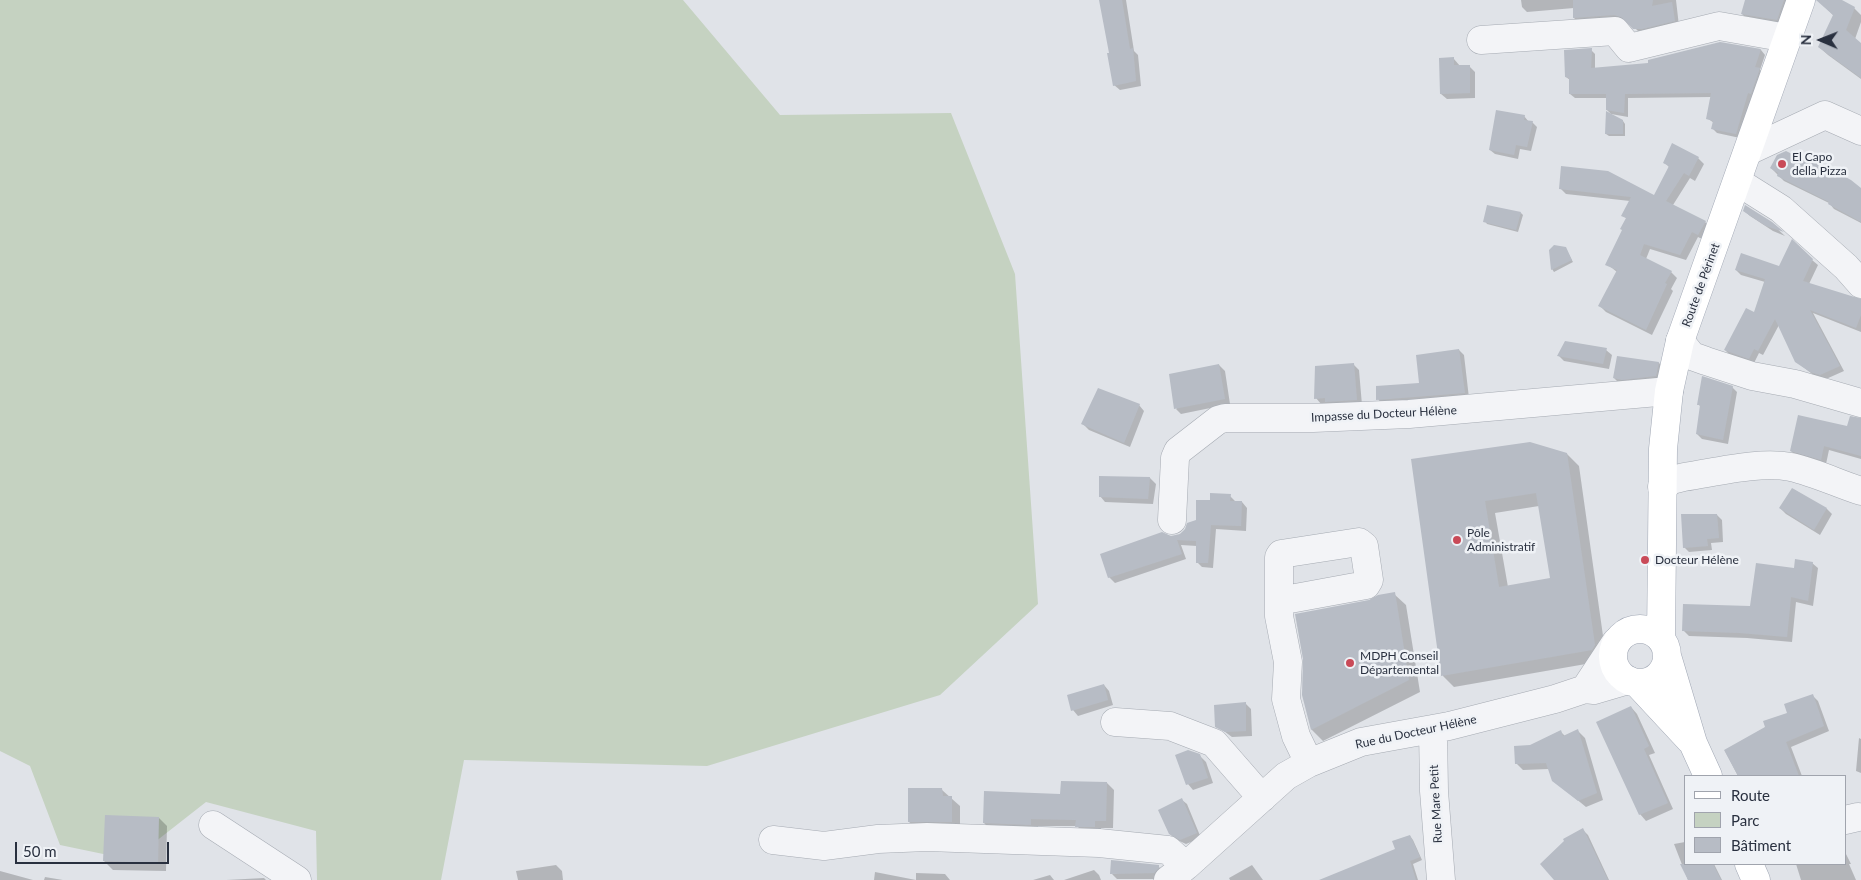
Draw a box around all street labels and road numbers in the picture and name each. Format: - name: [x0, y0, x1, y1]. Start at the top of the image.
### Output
- street label: Route de Périnet: [1679, 241, 1723, 329]
- street label: Impasse du Docteur Hélène: [1311, 403, 1457, 425]
- street label: Rue du Docteur Hélène: [1354, 712, 1478, 752]
- street label: Rue Mare Petit: [1427, 764, 1445, 844]

